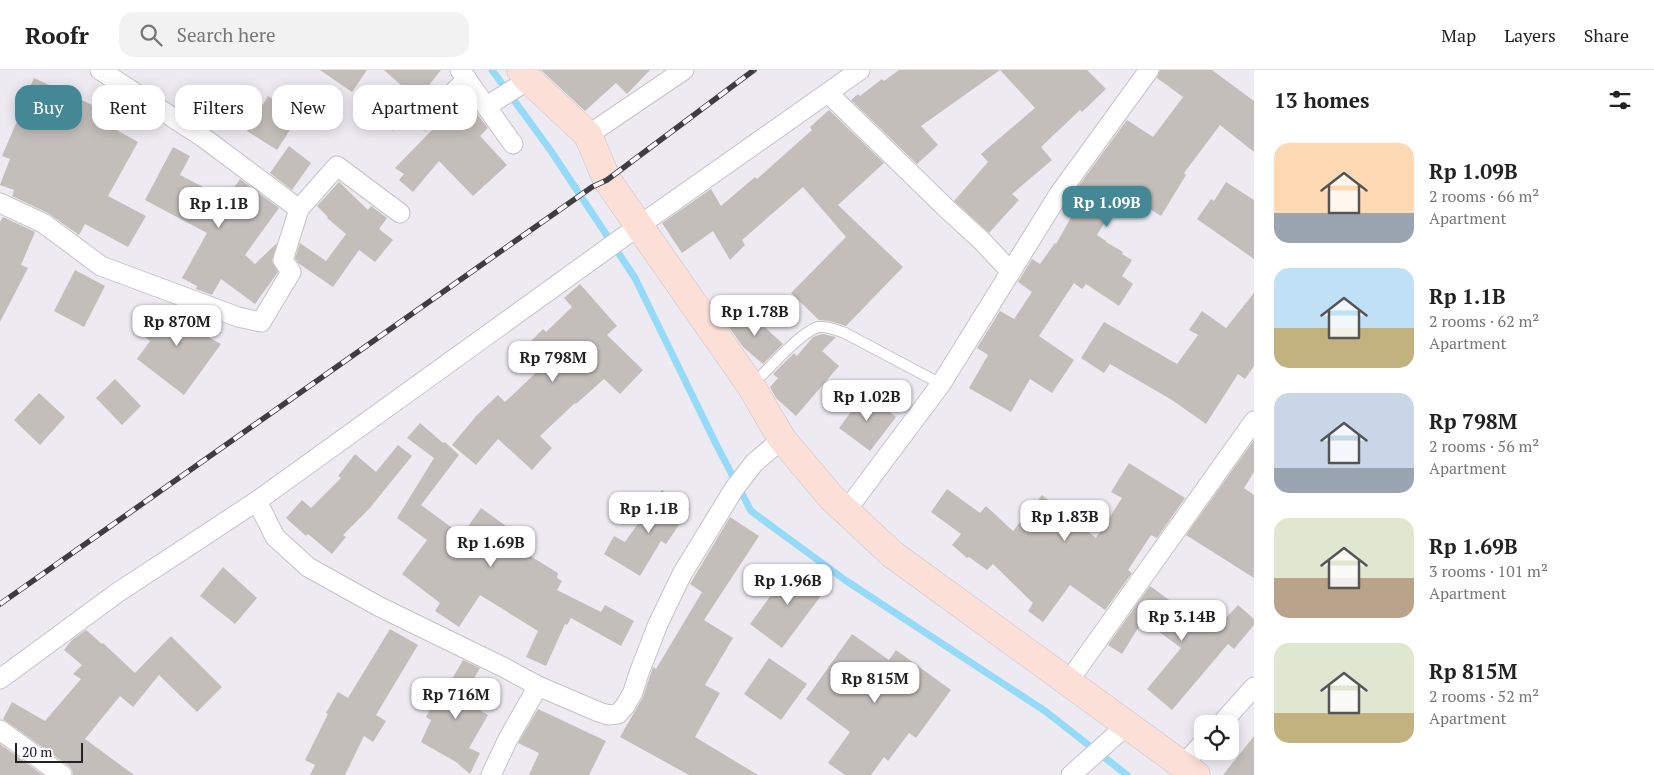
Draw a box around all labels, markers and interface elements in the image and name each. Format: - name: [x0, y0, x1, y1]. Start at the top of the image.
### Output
- search box: [119, 12, 469, 57]
- text: Roofr: [25, 19, 89, 51]
- icon: search: [137, 21, 165, 49]
- text: Search here: [177, 22, 276, 47]
- text: Map: [1441, 23, 1476, 47]
- text: Layers: [1504, 23, 1556, 47]
- text: Share: [1584, 23, 1629, 47]
- chip: Buy: [15, 85, 82, 130]
- chip: Rent: [92, 85, 165, 130]
- chip: Filters: [175, 85, 262, 130]
- chip: New: [272, 85, 343, 130]
- chip: Apartment: [353, 85, 477, 130]
- text: 13 homes: [1274, 86, 1370, 114]
- icon: filters: [1606, 86, 1634, 114]
- text: Rp 1.09B: [1429, 157, 1518, 185]
- icon: home: [1314, 163, 1374, 223]
- text: 2 rooms · 66 m²: [1429, 185, 1539, 207]
- pin: Rp 1.1B: [173, 186, 265, 229]
- pin: Rp 1.09B: [1055, 186, 1159, 228]
- text: Rp 1.09B: [1073, 191, 1141, 213]
- text: Rp 1.1B: [190, 192, 248, 214]
- text: Apartment: [1429, 207, 1506, 229]
- text: Rp 1.1B: [1429, 282, 1506, 310]
- icon: home: [1314, 288, 1374, 348]
- pin: Rp 1.78B: [703, 294, 807, 337]
- text: Rp 1.78B: [721, 300, 789, 322]
- pin: Rp 870M: [131, 304, 223, 347]
- text: Rp 870M: [143, 310, 211, 332]
- text: 2 rooms · 62 m²: [1429, 310, 1539, 332]
- text: Apartment: [1429, 332, 1506, 354]
- pin: Rp 798M: [507, 340, 599, 383]
- text: Rp 798M: [519, 346, 587, 368]
- pin: Rp 1.02B: [815, 380, 919, 422]
- text: Rp 1.02B: [833, 385, 901, 407]
- text: Rp 798M: [1429, 407, 1517, 435]
- icon: home: [1314, 413, 1374, 473]
- text: 2 rooms · 56 m²: [1429, 435, 1539, 457]
- text: Apartment: [1429, 457, 1506, 479]
- pin: Rp 1.1B: [603, 492, 695, 534]
- text: Rp 1.1B: [620, 497, 678, 519]
- pin: Rp 1.83B: [1013, 500, 1117, 542]
- text: Rp 1.83B: [1031, 505, 1099, 527]
- pin: Rp 1.69B: [439, 526, 543, 568]
- text: Rp 1.69B: [457, 531, 525, 553]
- text: Rp 1.69B: [1429, 532, 1518, 560]
- icon: home: [1314, 538, 1374, 598]
- text: 3 rooms · 101 m²: [1429, 560, 1548, 582]
- pin: Rp 1.96B: [736, 564, 840, 606]
- text: Rp 1.96B: [754, 569, 822, 591]
- text: Apartment: [1429, 582, 1506, 604]
- pin: Rp 3.14B: [1130, 600, 1234, 642]
- text: Rp 3.14B: [1148, 605, 1216, 627]
- text: Rp 815M: [1429, 657, 1517, 685]
- pin: Rp 815M: [829, 662, 921, 704]
- icon: home: [1314, 663, 1374, 723]
- text: Rp 815M: [841, 667, 909, 689]
- pin: Rp 716M: [410, 678, 502, 720]
- text: Rp 716M: [422, 683, 490, 705]
- text: 2 rooms · 52 m²: [1429, 685, 1539, 707]
- text: Apartment: [1429, 707, 1506, 729]
- map controls: [1194, 715, 1239, 760]
- button: locate: [1194, 715, 1239, 760]
- scale bar: [15, 740, 82, 763]
- text: 20 m: [22, 742, 52, 761]

